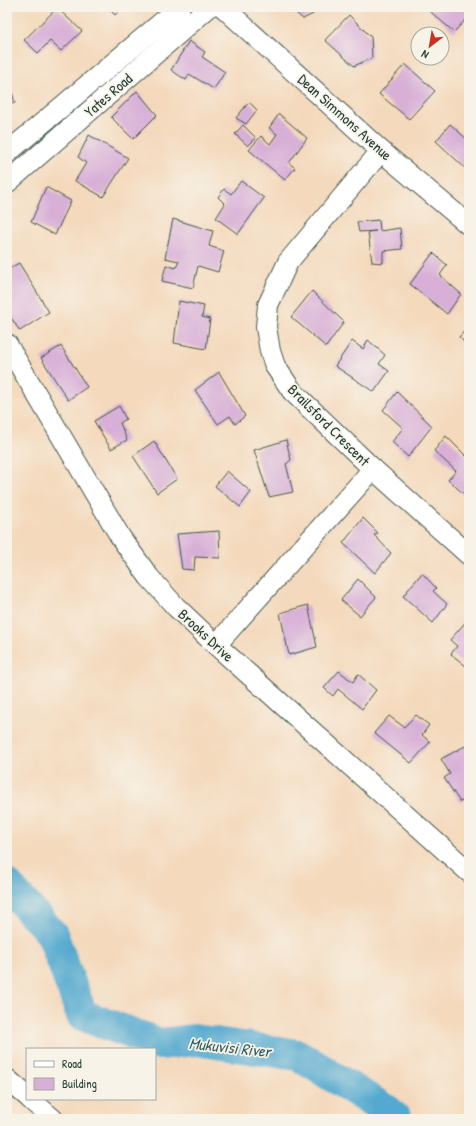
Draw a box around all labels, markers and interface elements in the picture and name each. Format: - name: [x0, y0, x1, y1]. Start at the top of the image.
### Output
- north arrow: [410, 26, 450, 66]
- text: N: [419, 47, 431, 62]
- street label: Yates Road: [79, 68, 137, 122]
- street label: Dean Simmons Avenue: [293, 69, 397, 165]
- street label: Brailsford Crescent: [283, 379, 375, 471]
- street label: Brooks Drive: [174, 604, 238, 666]
- water label: Mukuvisi River: [188, 1032, 274, 1062]
- legend: [26, 1048, 156, 1100]
- text: Road: [62, 1055, 82, 1072]
- text: Building: [62, 1075, 97, 1092]

